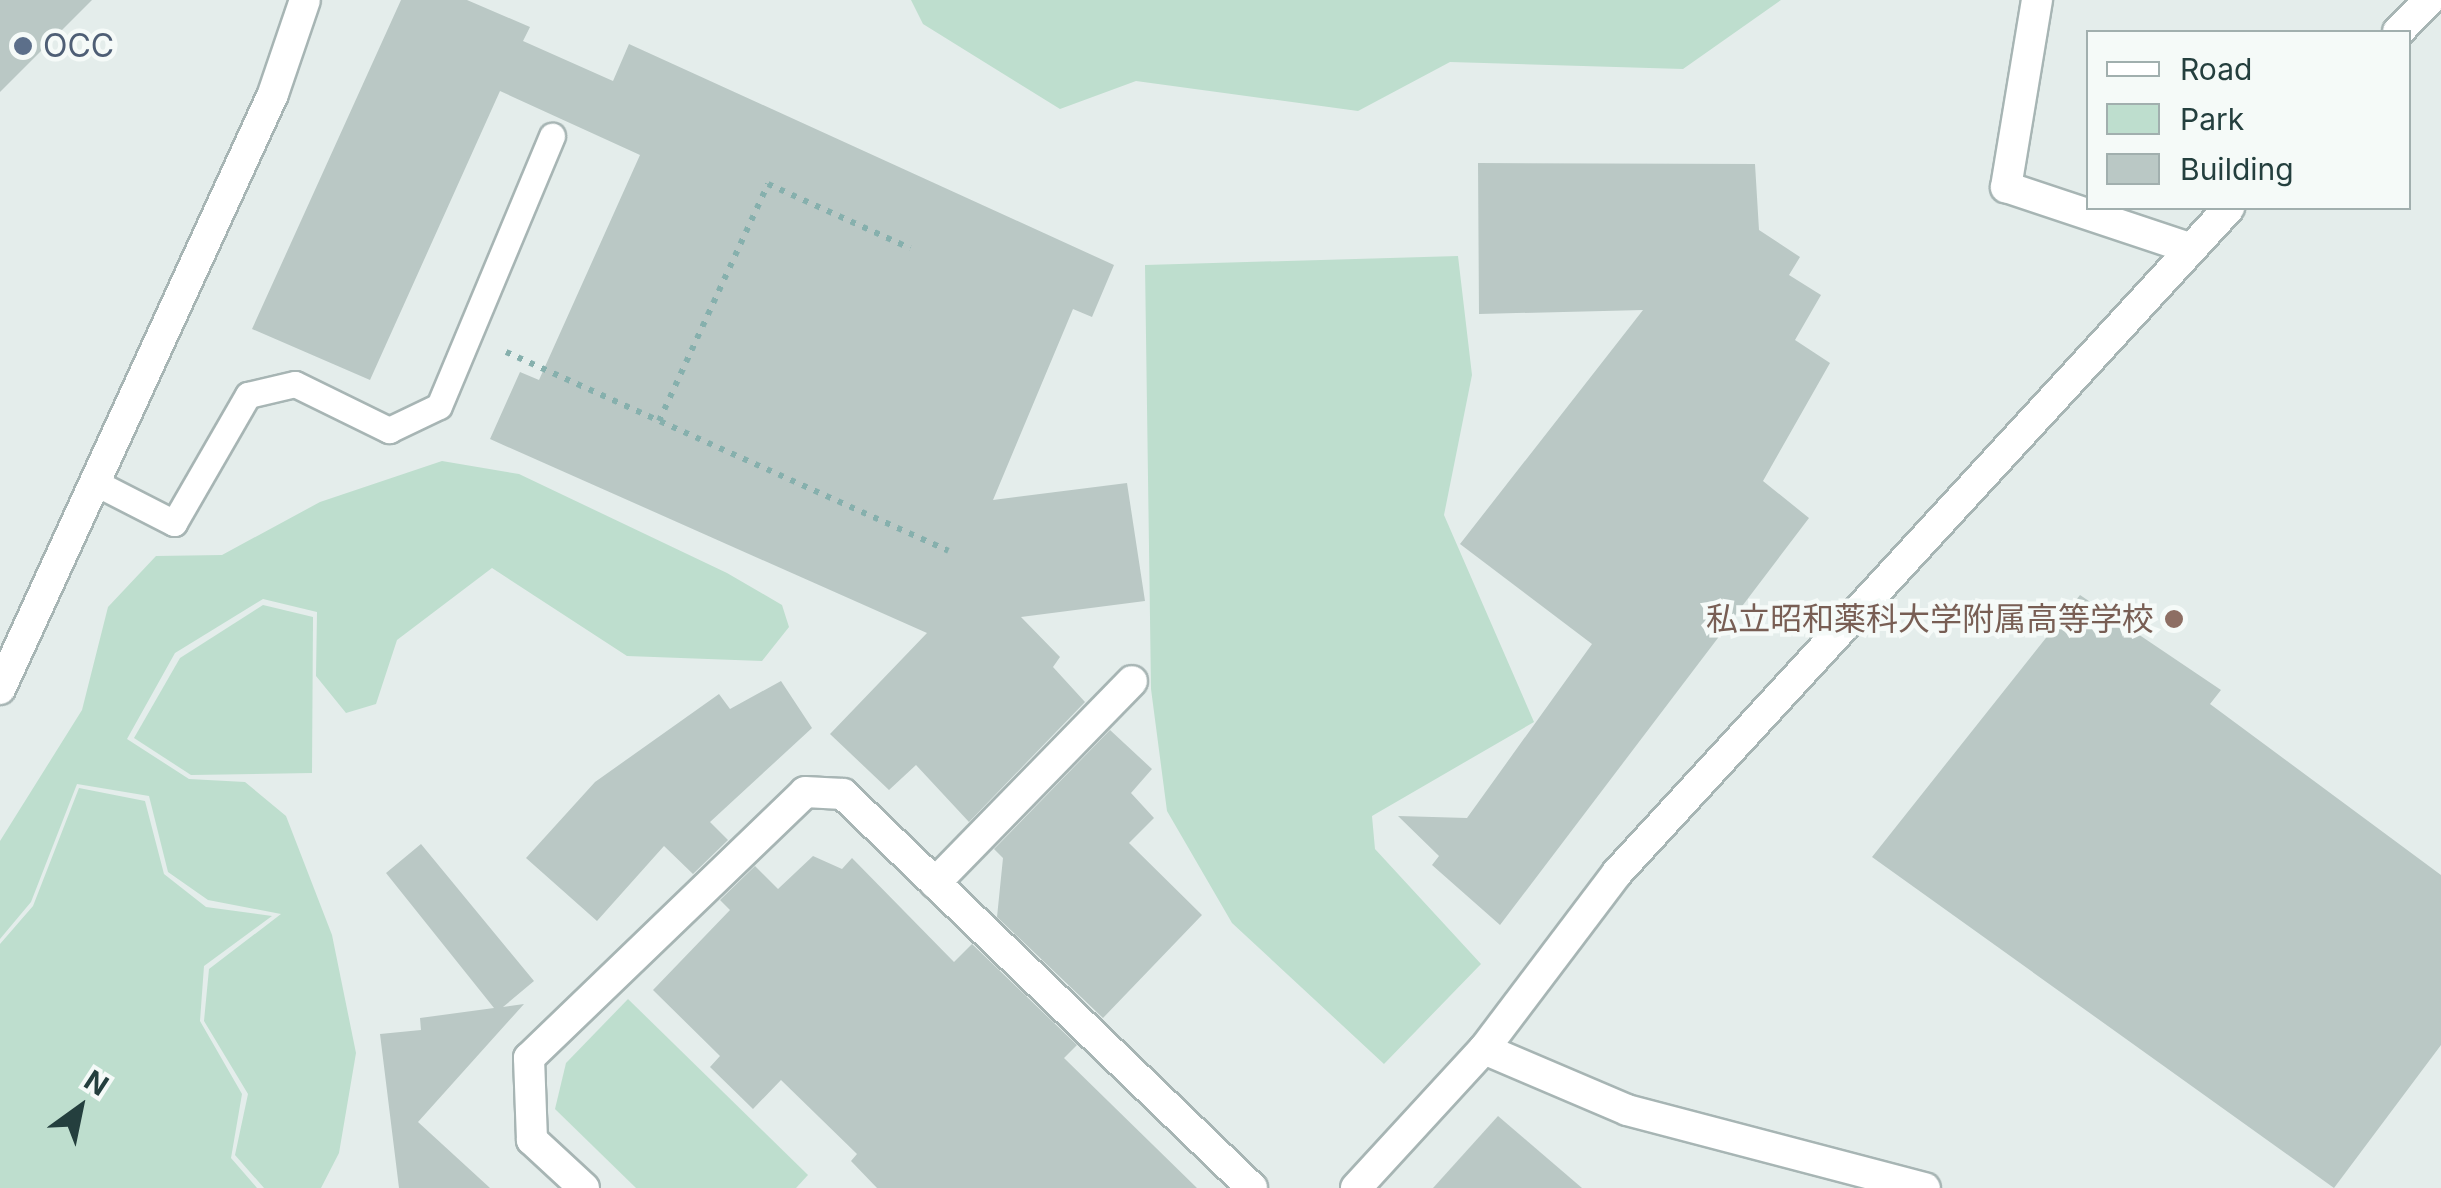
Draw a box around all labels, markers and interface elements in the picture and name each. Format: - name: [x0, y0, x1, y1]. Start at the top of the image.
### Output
- place label: OCC: [43, 27, 114, 65]
- legend: [2086, 30, 2411, 210]
- marker: OCC: [12, 35, 34, 57]
- text: Road: [2180, 51, 2252, 87]
- text: Park: [2180, 101, 2244, 137]
- text: Building: [2180, 151, 2294, 187]
- place label: 私立昭和薬科大学附属高等学校: [1706, 600, 2154, 638]
- marker: 私立昭和薬科大学附属高等学校: [2163, 608, 2185, 630]
- north arrow: [30, 1058, 130, 1158]
- text: N: [78, 1063, 115, 1103]

